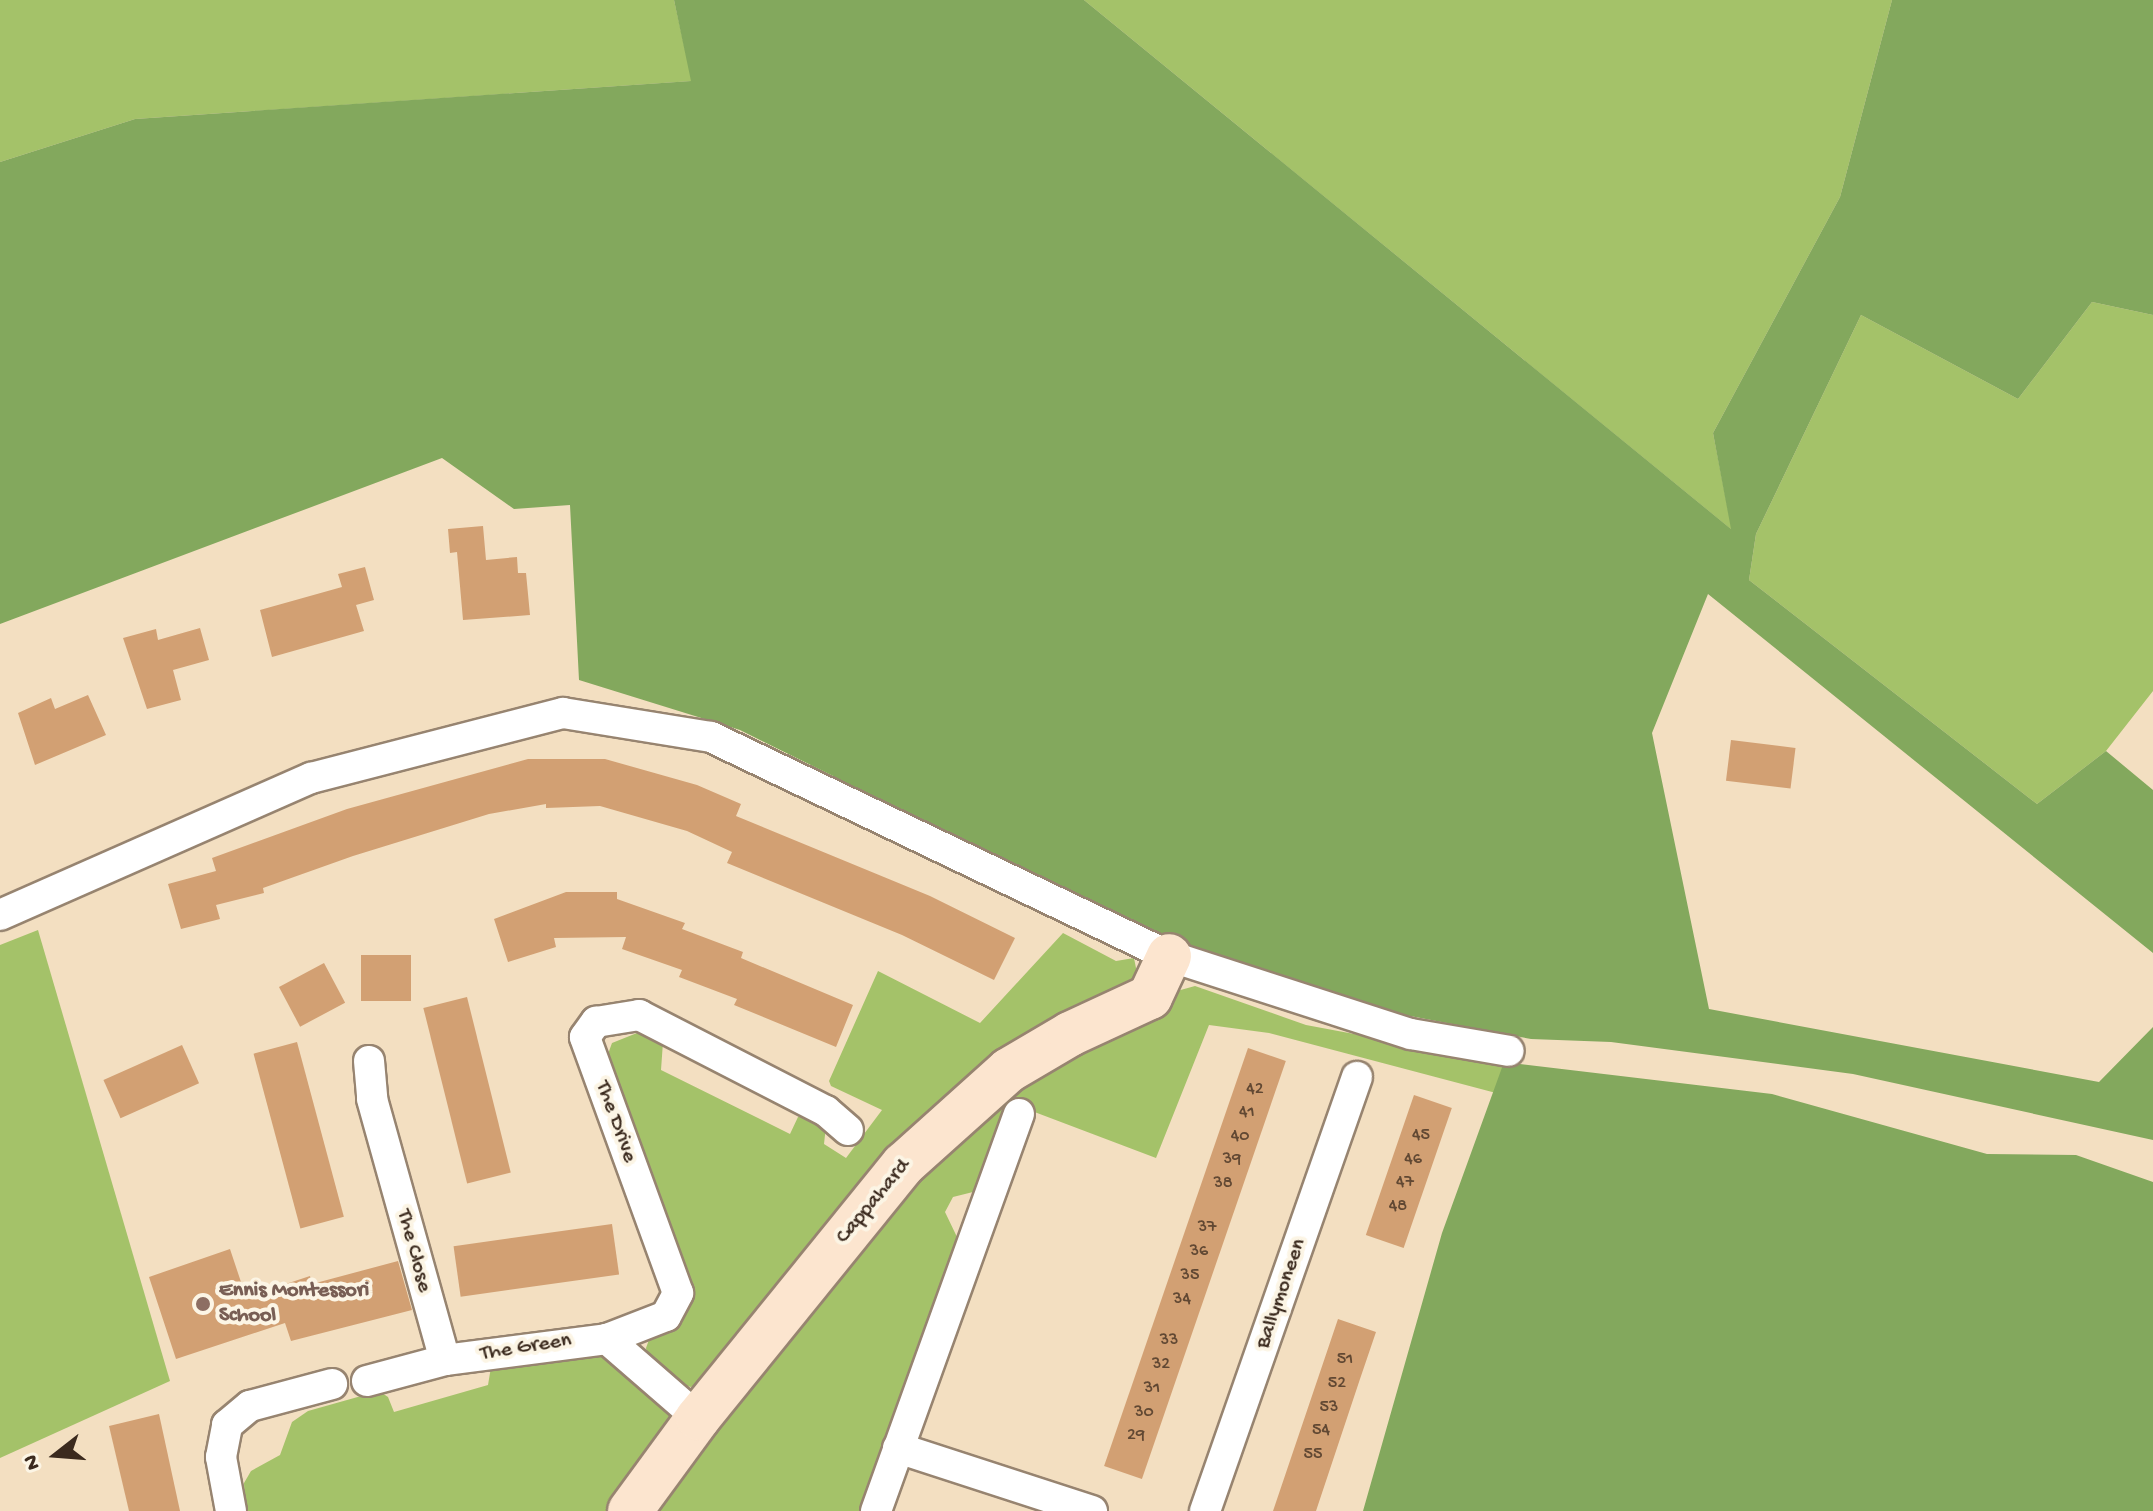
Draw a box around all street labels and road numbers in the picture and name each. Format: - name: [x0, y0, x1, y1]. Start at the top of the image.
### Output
- street label: The Drive: [588, 1078, 642, 1166]
- street label: Cappahard: [831, 1154, 917, 1250]
- street label: The Close: [389, 1207, 437, 1295]
- street label: Ballymoneen: [1251, 1236, 1313, 1352]
- street label: The Green: [479, 1328, 573, 1368]

